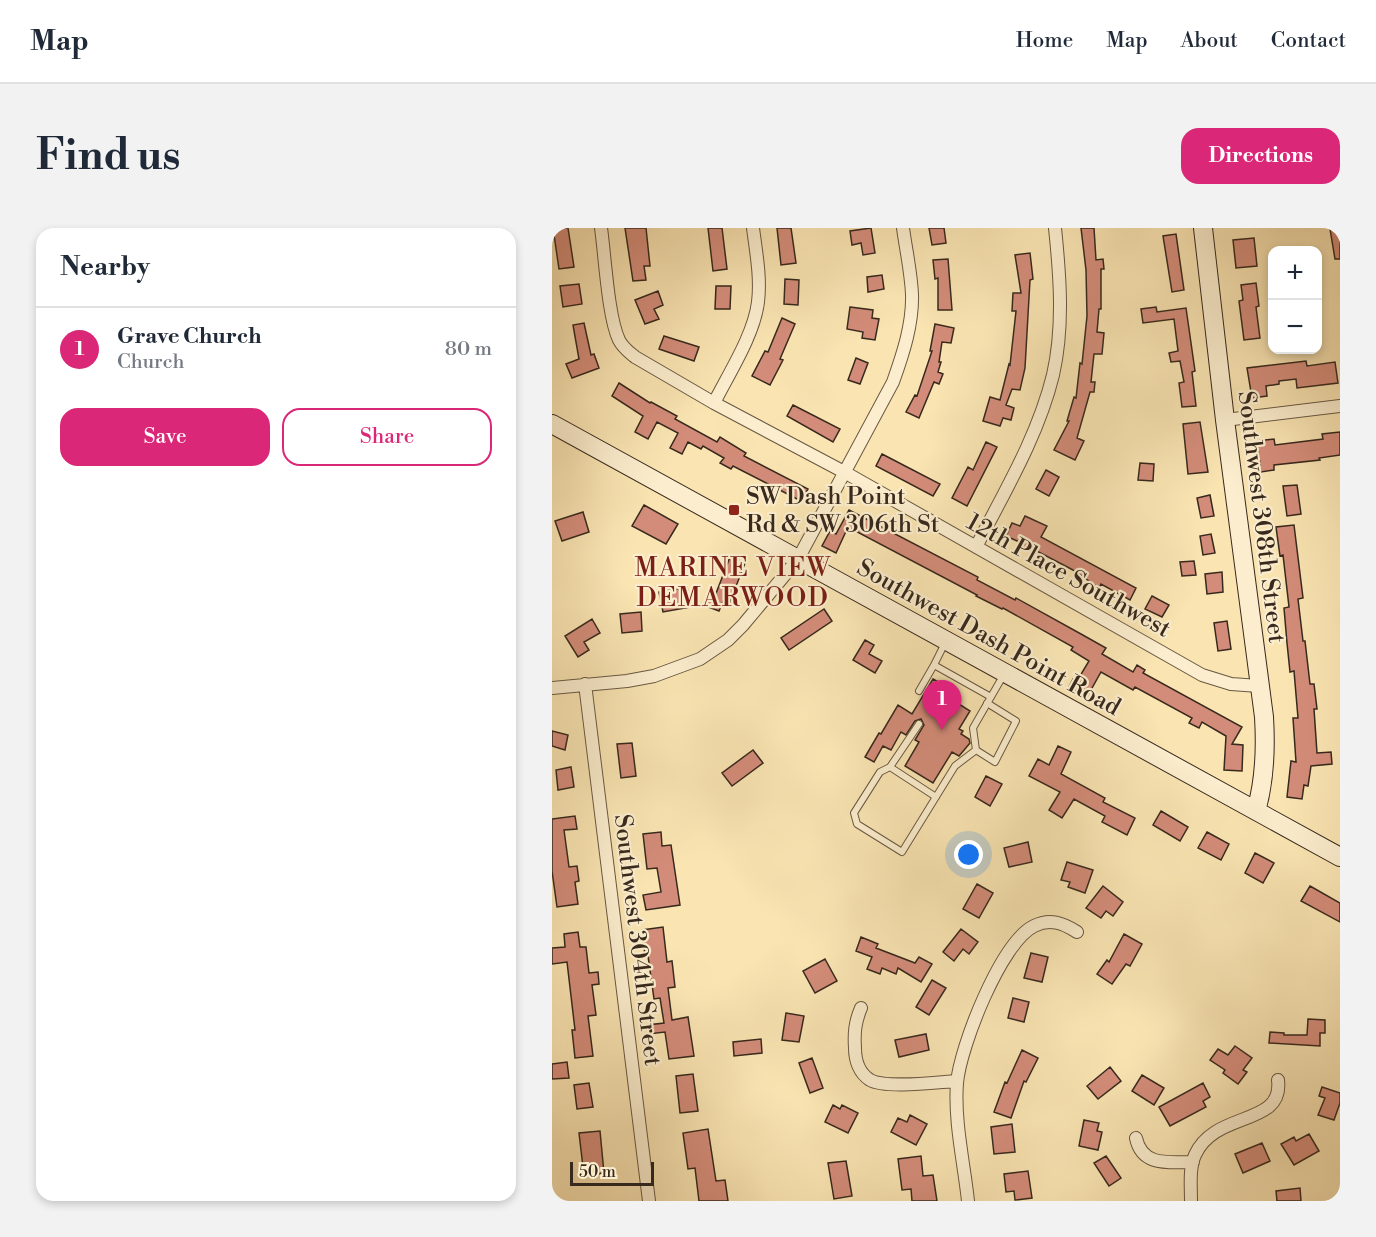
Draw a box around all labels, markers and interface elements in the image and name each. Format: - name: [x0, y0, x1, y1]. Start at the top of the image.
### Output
- text: Map: [30, 24, 89, 59]
- text: Home: [1016, 28, 1073, 54]
- text: Map: [1106, 28, 1148, 54]
- text: About: [1181, 28, 1238, 54]
- text: Contact: [1271, 28, 1346, 54]
- button: Directions: [1181, 128, 1340, 184]
- text: Find us: [36, 130, 180, 183]
- map controls: [1268, 246, 1322, 354]
- button: +: [1268, 246, 1322, 300]
- text: Nearby: [60, 251, 150, 283]
- button: −: [1268, 300, 1322, 354]
- text: Grave Church: [117, 323, 262, 350]
- text: 1: [75, 337, 84, 362]
- text: 80 m: [445, 337, 492, 362]
- text: Church: [117, 350, 184, 375]
- street label: Southwest 308th Street: [1231, 389, 1291, 645]
- button: Save: [60, 408, 270, 466]
- button: Share: [282, 408, 492, 466]
- place label: SW Dash Point Rd & SW 306th St: [746, 482, 940, 540]
- marker: SW Dash Point Rd & SW 306th St: [727, 503, 741, 517]
- street label: 12th Place Southwest: [961, 507, 1176, 645]
- district label: MARINE VIEW DEMARWOOD: [634, 552, 832, 614]
- street label: Southwest Dash Point Road: [851, 553, 1126, 723]
- pin: 1: [922, 680, 962, 730]
- street label: Southwest 304th Street: [607, 813, 667, 1068]
- your location: [954, 840, 983, 869]
- scale bar: [570, 1159, 654, 1186]
- text: 50 m: [579, 1162, 616, 1182]

